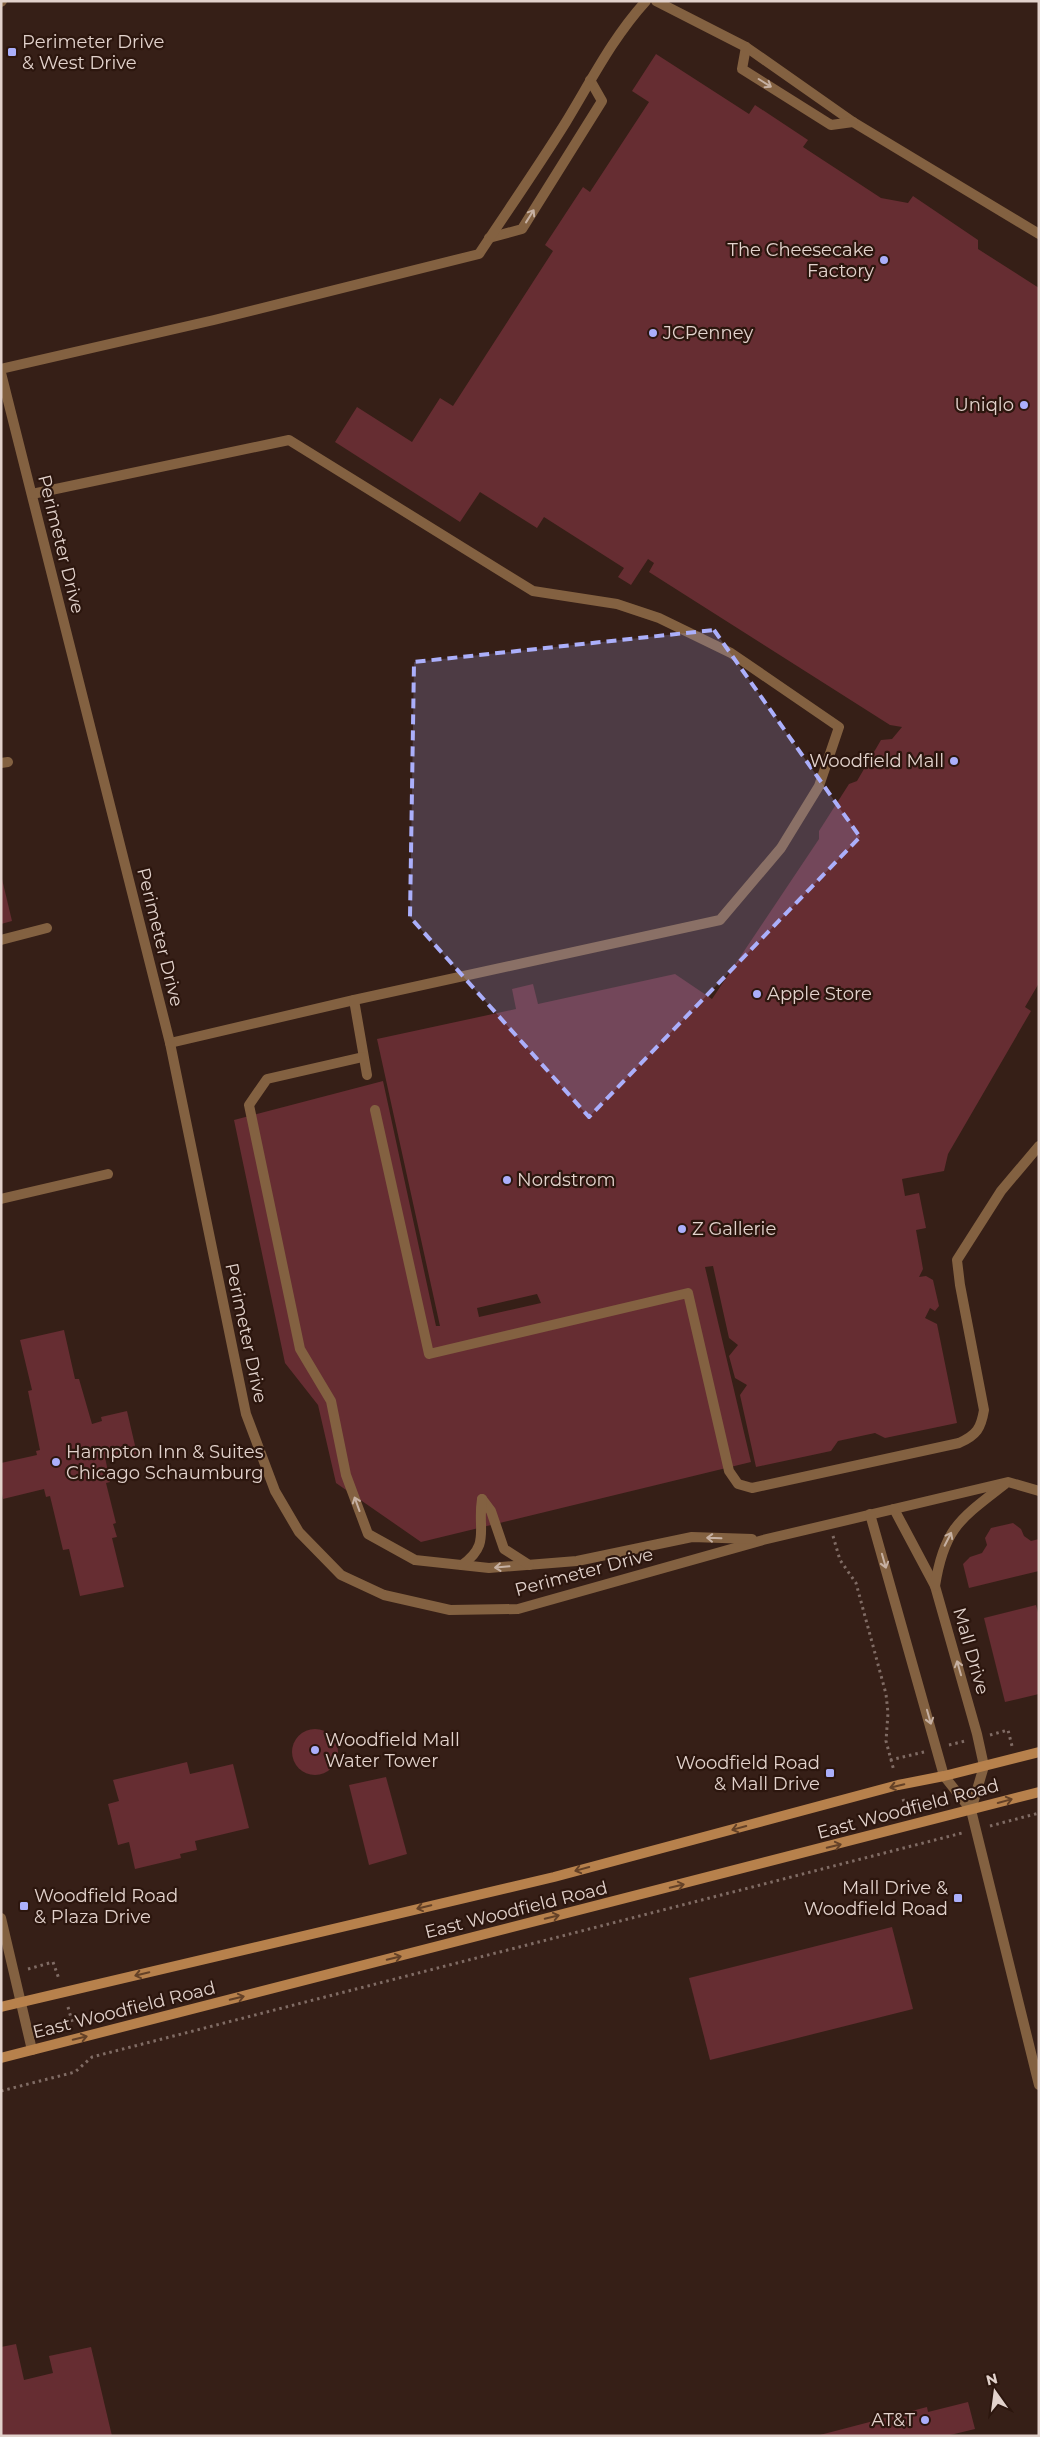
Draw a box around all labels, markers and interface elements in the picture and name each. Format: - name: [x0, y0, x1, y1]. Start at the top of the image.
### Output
- place label: Perimeter Drive & West Drive: [22, 31, 165, 74]
- marker: Perimeter Drive & West Drive: [6, 46, 18, 58]
- one-way arrow: [757, 78, 771, 88]
- one-way arrow: [525, 210, 535, 224]
- place label: The Cheesecake Factory: [728, 239, 874, 282]
- marker: The Cheesecake Factory: [878, 254, 890, 266]
- place label: JCPenney: [662, 322, 753, 344]
- marker: JCPenney: [647, 327, 659, 339]
- place label: Uniqlo: [954, 394, 1014, 416]
- marker: Uniqlo: [1018, 399, 1030, 411]
- street label: Perimeter Drive: [33, 472, 89, 616]
- place label: Woodfield Mall: [809, 750, 944, 772]
- marker: Woodfield Mall: [948, 755, 960, 767]
- street label: Perimeter Drive: [132, 865, 188, 1009]
- place label: Apple Store: [767, 983, 872, 1005]
- marker: Apple Store: [751, 988, 763, 1000]
- place label: Nordstrom: [517, 1169, 616, 1191]
- marker: Nordstrom: [501, 1174, 513, 1186]
- place label: Z Gallerie: [692, 1218, 776, 1240]
- marker: Z Gallerie: [676, 1223, 688, 1235]
- street label: Perimeter Drive: [220, 1261, 272, 1405]
- place label: Hampton Inn & Suites Chicago Schaumburg: [66, 1441, 264, 1484]
- marker: Hampton Inn & Suites Chicago Schaumburg: [50, 1456, 62, 1468]
- one-way arrow: [352, 1497, 361, 1513]
- one-way arrow: [943, 1532, 953, 1547]
- one-way arrow: [707, 1533, 723, 1543]
- street label: Perimeter Drive: [512, 1543, 656, 1601]
- one-way arrow: [879, 1553, 889, 1569]
- one-way arrow: [494, 1562, 510, 1572]
- street label: Mall Drive: [948, 1605, 994, 1697]
- one-way arrow: [953, 1661, 963, 1677]
- one-way arrow: [925, 1709, 934, 1725]
- place label: Woodfield Mall Water Tower: [325, 1729, 460, 1772]
- marker: Woodfield Mall Water Tower: [309, 1744, 321, 1756]
- place label: Woodfield Road & Mall Drive: [676, 1752, 820, 1795]
- marker: Woodfield Road & Mall Drive: [824, 1767, 836, 1779]
- street label: East Woodfield Road: [815, 1774, 1001, 1844]
- one-way arrow: [889, 1782, 905, 1791]
- one-way arrow: [997, 1796, 1013, 1805]
- one-way arrow: [732, 1823, 748, 1833]
- one-way arrow: [826, 1840, 842, 1850]
- one-way arrow: [575, 1865, 591, 1874]
- street label: East Woodfield Road: [422, 1877, 610, 1943]
- place label: Mall Drive & Woodfield Road: [804, 1877, 948, 1920]
- one-way arrow: [668, 1881, 684, 1890]
- place label: Woodfield Road & Plaza Drive: [34, 1885, 178, 1928]
- marker: Mall Drive & Woodfield Road: [952, 1892, 964, 1904]
- marker: Woodfield Road & Plaza Drive: [18, 1900, 30, 1912]
- one-way arrow: [417, 1903, 433, 1912]
- one-way arrow: [543, 1912, 559, 1922]
- one-way arrow: [386, 1952, 402, 1962]
- one-way arrow: [134, 1970, 150, 1979]
- street label: East Woodfield Road: [30, 1977, 218, 2043]
- one-way arrow: [229, 1993, 245, 2002]
- one-way arrow: [71, 2033, 87, 2042]
- north arrow: [970, 2367, 1020, 2417]
- text: N: [984, 2369, 1000, 2389]
- place label: AT&T: [871, 2409, 916, 2431]
- marker: AT&T: [919, 2414, 931, 2426]

